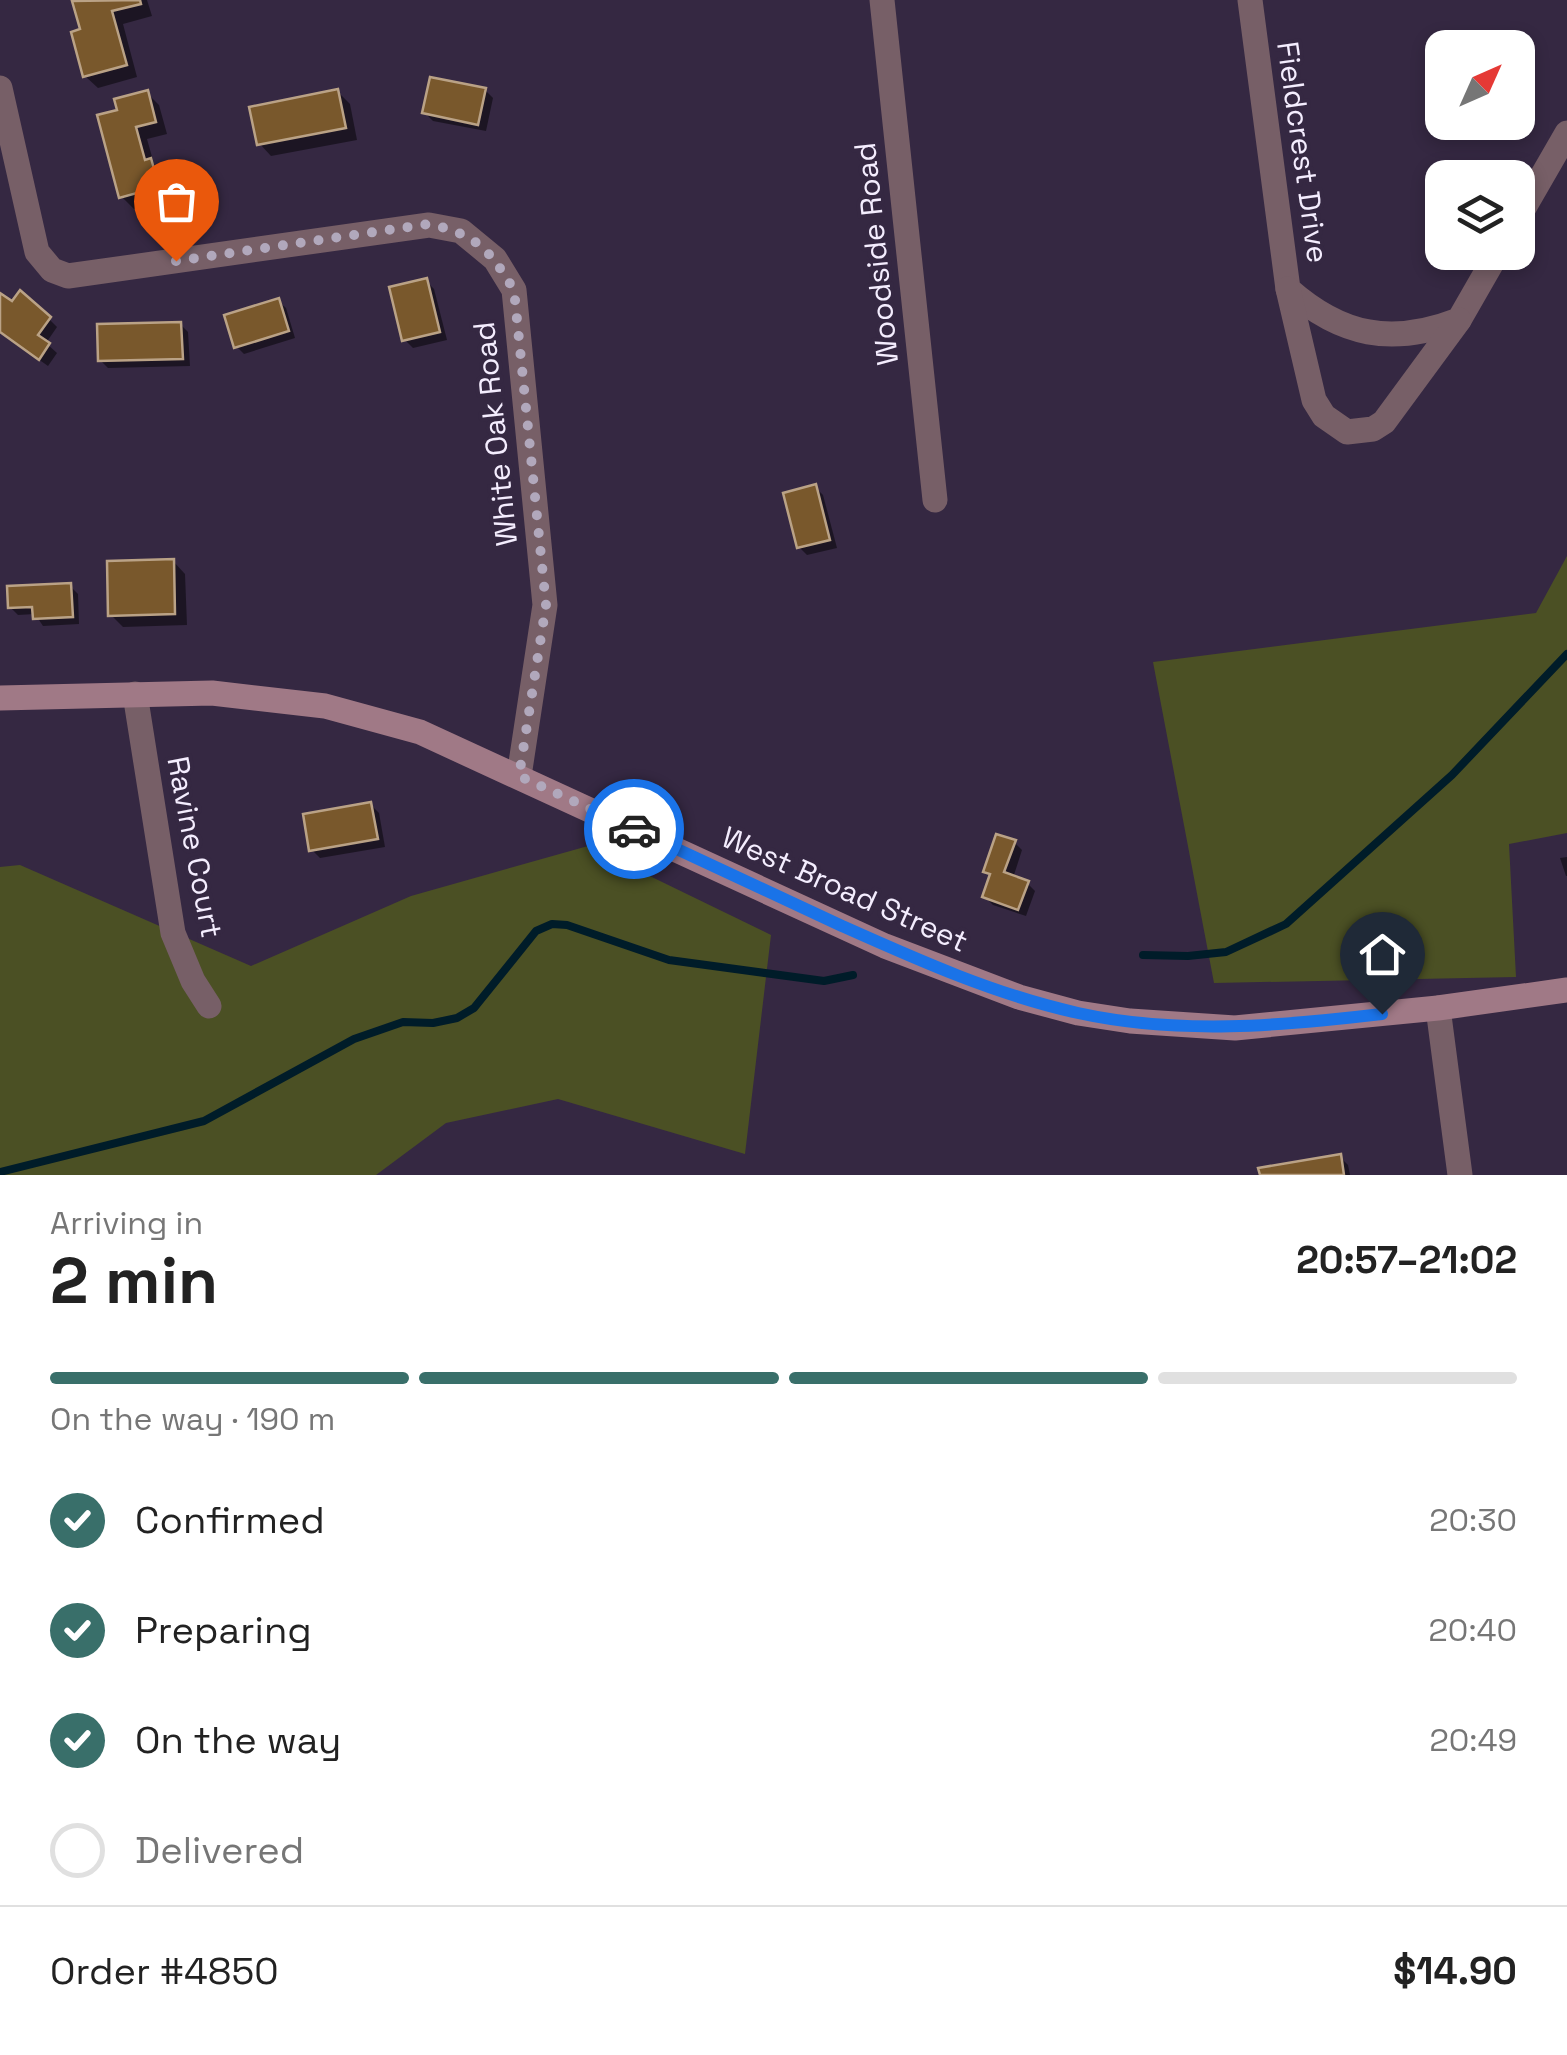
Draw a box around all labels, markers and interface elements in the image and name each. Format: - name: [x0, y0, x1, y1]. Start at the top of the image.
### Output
- north arrow: [1425, 30, 1535, 140]
- map controls: [1425, 30, 1535, 270]
- street label: Fieldcrest Drive: [1268, 39, 1338, 265]
- street label: Woodside Road: [845, 141, 907, 367]
- pin: [134, 159, 219, 262]
- button: layers: [1425, 160, 1535, 270]
- icon: bag: [149, 174, 204, 229]
- street label: White Oak Road: [464, 320, 526, 548]
- street label: Ravine Court: [158, 753, 232, 941]
- courier: [584, 779, 684, 879]
- icon: car: [607, 802, 662, 857]
- street label: West Broad Street: [716, 817, 974, 961]
- pin: [1340, 912, 1425, 1015]
- icon: home: [1355, 927, 1410, 982]
- text: Arriving in: [50, 1203, 203, 1243]
- text: 20:57–21:02: [1296, 1236, 1517, 1284]
- text: 2 min: [50, 1239, 218, 1322]
- text: On the way · 190 m: [50, 1399, 335, 1439]
- icon: check: [50, 1493, 105, 1548]
- text: Confirmed: [135, 1496, 325, 1544]
- text: 20:30: [1429, 1500, 1517, 1540]
- icon: check: [50, 1603, 105, 1658]
- text: Preparing: [135, 1606, 312, 1654]
- text: 20:40: [1429, 1610, 1517, 1650]
- icon: check: [50, 1713, 105, 1768]
- text: On the way: [135, 1716, 341, 1764]
- text: 20:49: [1430, 1720, 1517, 1760]
- text: Delivered: [135, 1826, 304, 1874]
- text: Order #4850: [50, 1947, 279, 1995]
- text: $14.90: [1393, 1947, 1517, 1995]

